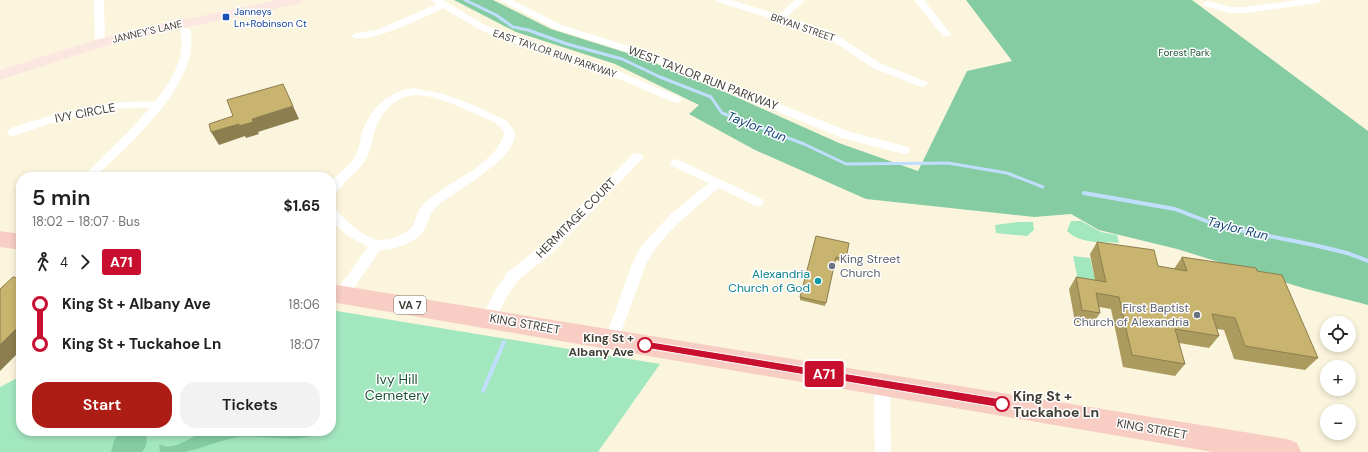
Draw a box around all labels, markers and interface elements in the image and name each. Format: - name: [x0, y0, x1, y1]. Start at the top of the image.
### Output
- place label: Janneys Ln+Robinson Ct: [234, 5, 307, 30]
- street label: BRYAN STREET: [769, 10, 837, 45]
- marker: Janneys Ln+Robinson Ct: [221, 12, 231, 22]
- street label: JANNEY'S LANE: [111, 17, 184, 46]
- street label: EAST TAYLOR RUN PARKWAY: [491, 26, 618, 81]
- street label: WEST TAYLOR RUN PARKWAY: [626, 42, 780, 114]
- park label: Forest Park: [1158, 46, 1210, 59]
- street label: IVY CIRCLE: [53, 99, 117, 127]
- water label: Taylor Run: [725, 107, 789, 146]
- street label: HERMITAGE COURT: [533, 174, 620, 261]
- text: 5 min: [32, 183, 90, 212]
- text: $1.65: [284, 196, 320, 216]
- text: 18:02 – 18:07 · Bus: [32, 213, 140, 230]
- water label: Taylor Run: [1206, 213, 1270, 244]
- icon: walk: [32, 251, 54, 273]
- icon: forward: [74, 251, 96, 273]
- place label: King Street Church: [840, 251, 901, 281]
- text: A71: [110, 253, 133, 271]
- text: 4: [60, 254, 68, 271]
- marker: King Street Church: [827, 261, 837, 271]
- place label: Alexandria Church of God: [728, 266, 810, 296]
- marker: Alexandria Church of God: [813, 276, 823, 286]
- text: King St + Albany Ave: [62, 294, 211, 314]
- text: 18:06: [288, 296, 320, 313]
- road number: VA 7: [394, 296, 426, 314]
- place label: First Baptist Church of Alexandria: [1073, 300, 1189, 330]
- street label: KING STREET: [488, 310, 562, 338]
- marker: First Baptist Church of Alexandria: [1192, 310, 1202, 320]
- map controls: [1320, 316, 1356, 440]
- button: locate: [1320, 316, 1356, 352]
- place label: King St + Albany Ave: [569, 330, 634, 360]
- text: King St + Tuckahoe Ln: [62, 334, 221, 354]
- text: 18:07: [290, 336, 320, 353]
- marker: King St + Albany Ave: [637, 337, 653, 353]
- button: +: [1320, 360, 1356, 396]
- line badge: A71: [801, 361, 847, 387]
- text: A71: [813, 365, 835, 383]
- park label: Ivy Hill Cemetery: [365, 370, 429, 404]
- button: Start: [32, 382, 172, 428]
- button: Tickets: [180, 382, 320, 428]
- place label: King St + Tuckahoe Ln: [1013, 387, 1099, 421]
- marker: King St + Tuckahoe Ln: [994, 396, 1010, 412]
- button: −: [1320, 404, 1356, 440]
- street label: KING STREET: [1115, 415, 1189, 443]

